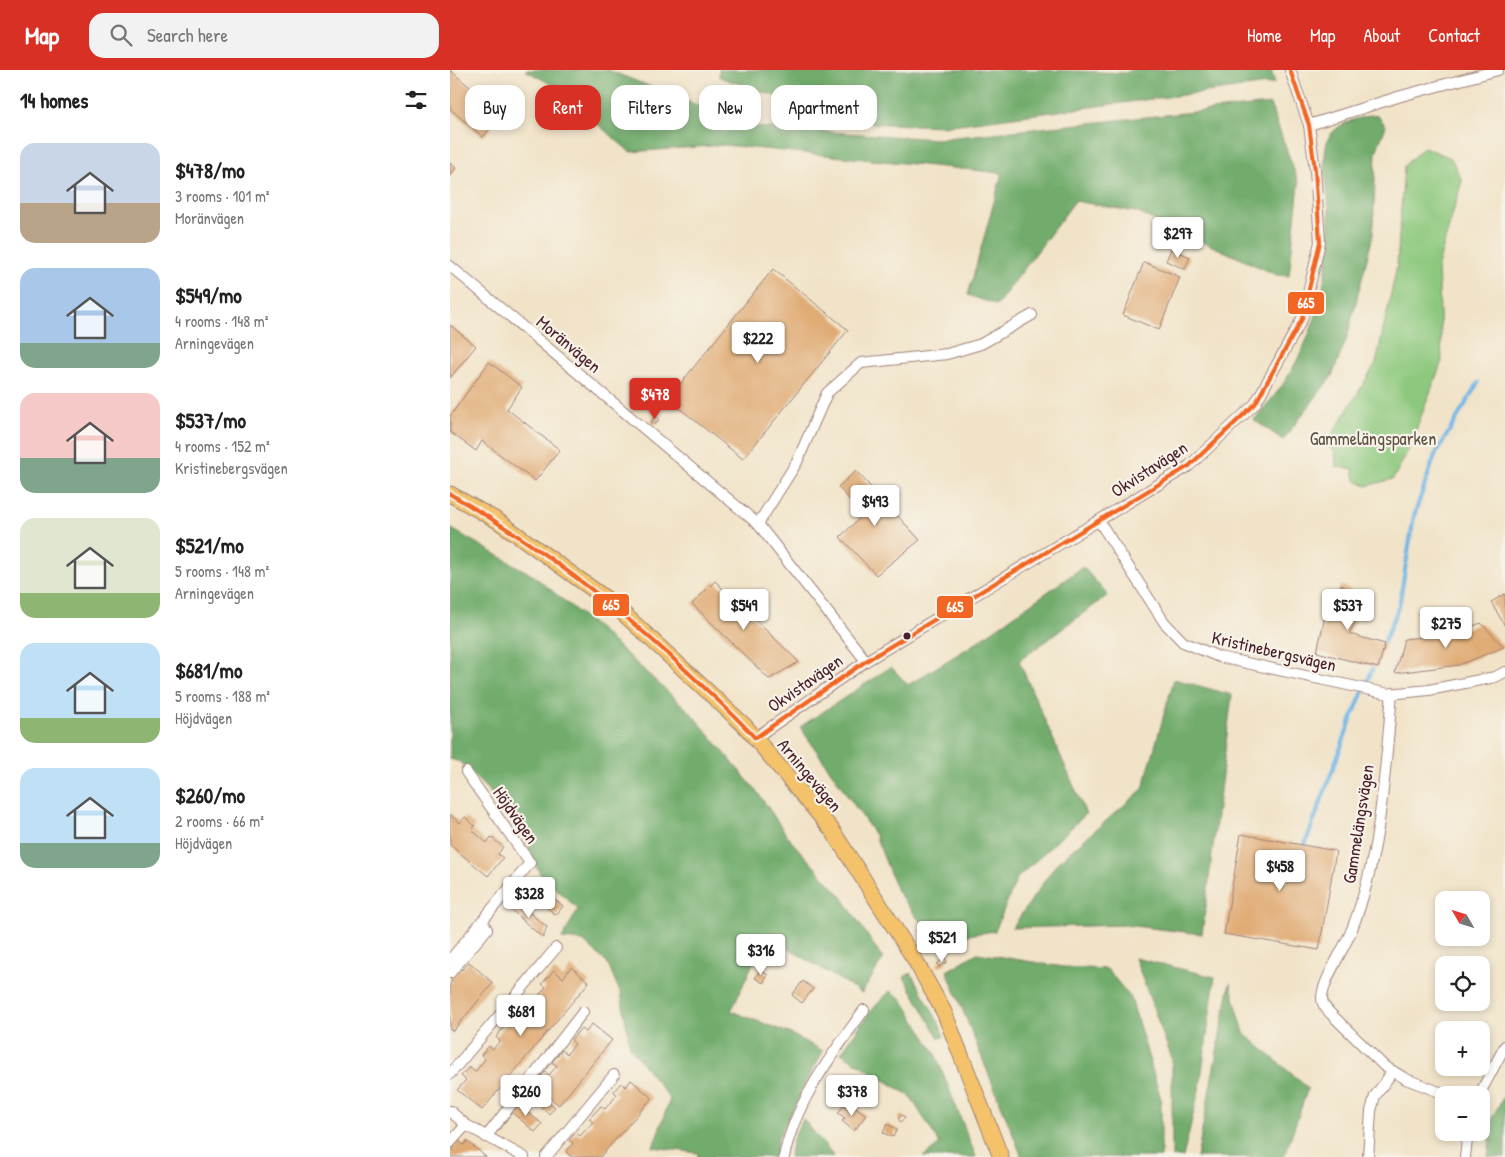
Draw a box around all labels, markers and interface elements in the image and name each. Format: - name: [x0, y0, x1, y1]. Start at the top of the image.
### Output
- search box: [89, 13, 439, 58]
- text: Map: [25, 19, 59, 51]
- icon: search: [107, 21, 135, 49]
- text: Search here: [147, 22, 228, 48]
- text: Home: [1247, 23, 1282, 48]
- text: Map: [1310, 23, 1335, 48]
- text: About: [1363, 23, 1400, 48]
- text: Contact: [1428, 23, 1480, 48]
- chip: Buy: [465, 85, 525, 130]
- chip: Rent: [535, 85, 601, 130]
- chip: Filters: [611, 85, 689, 130]
- chip: New: [699, 85, 761, 130]
- chip: Apartment: [771, 85, 877, 130]
- text: 14 homes: [20, 86, 88, 115]
- icon: filters: [402, 86, 430, 114]
- text: $478/mo: [175, 156, 245, 185]
- icon: home: [60, 163, 120, 223]
- text: 3 rooms · 101 m²: [175, 185, 270, 207]
- text: Moränvägen: [175, 207, 244, 229]
- pin: $297: [1148, 216, 1208, 259]
- text: $297: [1163, 222, 1193, 244]
- text: $549/mo: [175, 281, 242, 310]
- icon: home: [60, 288, 120, 348]
- line badge: 665: [1287, 291, 1325, 315]
- text: 665: [1297, 293, 1315, 312]
- street label: Moränvägen: [531, 309, 607, 379]
- text: 4 rooms · 148 m²: [175, 310, 268, 332]
- pin: $222: [728, 322, 788, 364]
- text: $222: [743, 327, 773, 349]
- text: Arningevägen: [175, 332, 254, 354]
- pin: $478: [625, 378, 685, 420]
- text: $478: [641, 383, 669, 405]
- text: $537/mo: [175, 406, 246, 435]
- icon: home: [60, 413, 120, 473]
- park label: Gammelängsparken: [1310, 426, 1436, 451]
- text: 4 rooms · 152 m²: [175, 435, 270, 457]
- street label: Okvistavägen: [1106, 435, 1192, 503]
- text: Kristinebergsvägen: [175, 457, 288, 479]
- pin: $493: [845, 484, 905, 527]
- text: $493: [861, 490, 889, 512]
- text: $521/mo: [175, 531, 244, 560]
- icon: home: [60, 538, 120, 598]
- text: 5 rooms · 148 m²: [175, 560, 269, 582]
- text: Arningevägen: [175, 582, 254, 604]
- pin: $549: [714, 588, 774, 631]
- pin: $537: [1318, 588, 1378, 631]
- line badge: 665: [592, 593, 630, 617]
- text: $549: [731, 594, 757, 616]
- text: $537: [1333, 594, 1363, 616]
- text: 665: [602, 595, 620, 614]
- line badge: 665: [936, 595, 974, 619]
- text: 665: [946, 597, 964, 616]
- pin: $275: [1416, 606, 1476, 649]
- text: $275: [1431, 612, 1461, 634]
- street label: Kristinebergsvägen: [1209, 625, 1339, 677]
- unlabelled marker: [902, 631, 912, 641]
- street label: Okvistavägen: [762, 648, 848, 718]
- text: $681/mo: [175, 656, 242, 685]
- icon: home: [60, 663, 120, 723]
- text: 5 rooms · 188 m²: [175, 685, 270, 707]
- text: Höjdvägen: [175, 707, 232, 729]
- street label: Arningevägen: [772, 733, 848, 817]
- street label: Gammelängsvägen: [1336, 763, 1380, 885]
- text: $260/mo: [175, 781, 245, 810]
- street label: Höjdvägen: [487, 781, 545, 849]
- icon: home: [60, 788, 120, 848]
- text: 2 rooms · 66 m²: [175, 810, 264, 832]
- text: Höjdvägen: [175, 832, 232, 854]
- pin: $458: [1250, 850, 1310, 892]
- text: $458: [1266, 855, 1294, 877]
- pin: $328: [499, 876, 559, 919]
- text: $328: [514, 882, 544, 904]
- north arrow: [1435, 891, 1490, 946]
- map controls: [1435, 891, 1490, 1141]
- pin: $521: [912, 920, 972, 963]
- text: $521: [928, 926, 956, 948]
- pin: $316: [731, 934, 791, 976]
- text: $316: [747, 939, 775, 961]
- button: locate: [1435, 956, 1490, 1011]
- pin: $681: [491, 994, 551, 1037]
- text: $681: [507, 1000, 535, 1022]
- button: +: [1435, 1021, 1490, 1076]
- pin: $260: [496, 1074, 556, 1117]
- pin: $378: [822, 1074, 882, 1117]
- text: $260: [511, 1080, 541, 1102]
- text: $378: [837, 1080, 867, 1102]
- button: −: [1435, 1086, 1490, 1141]

